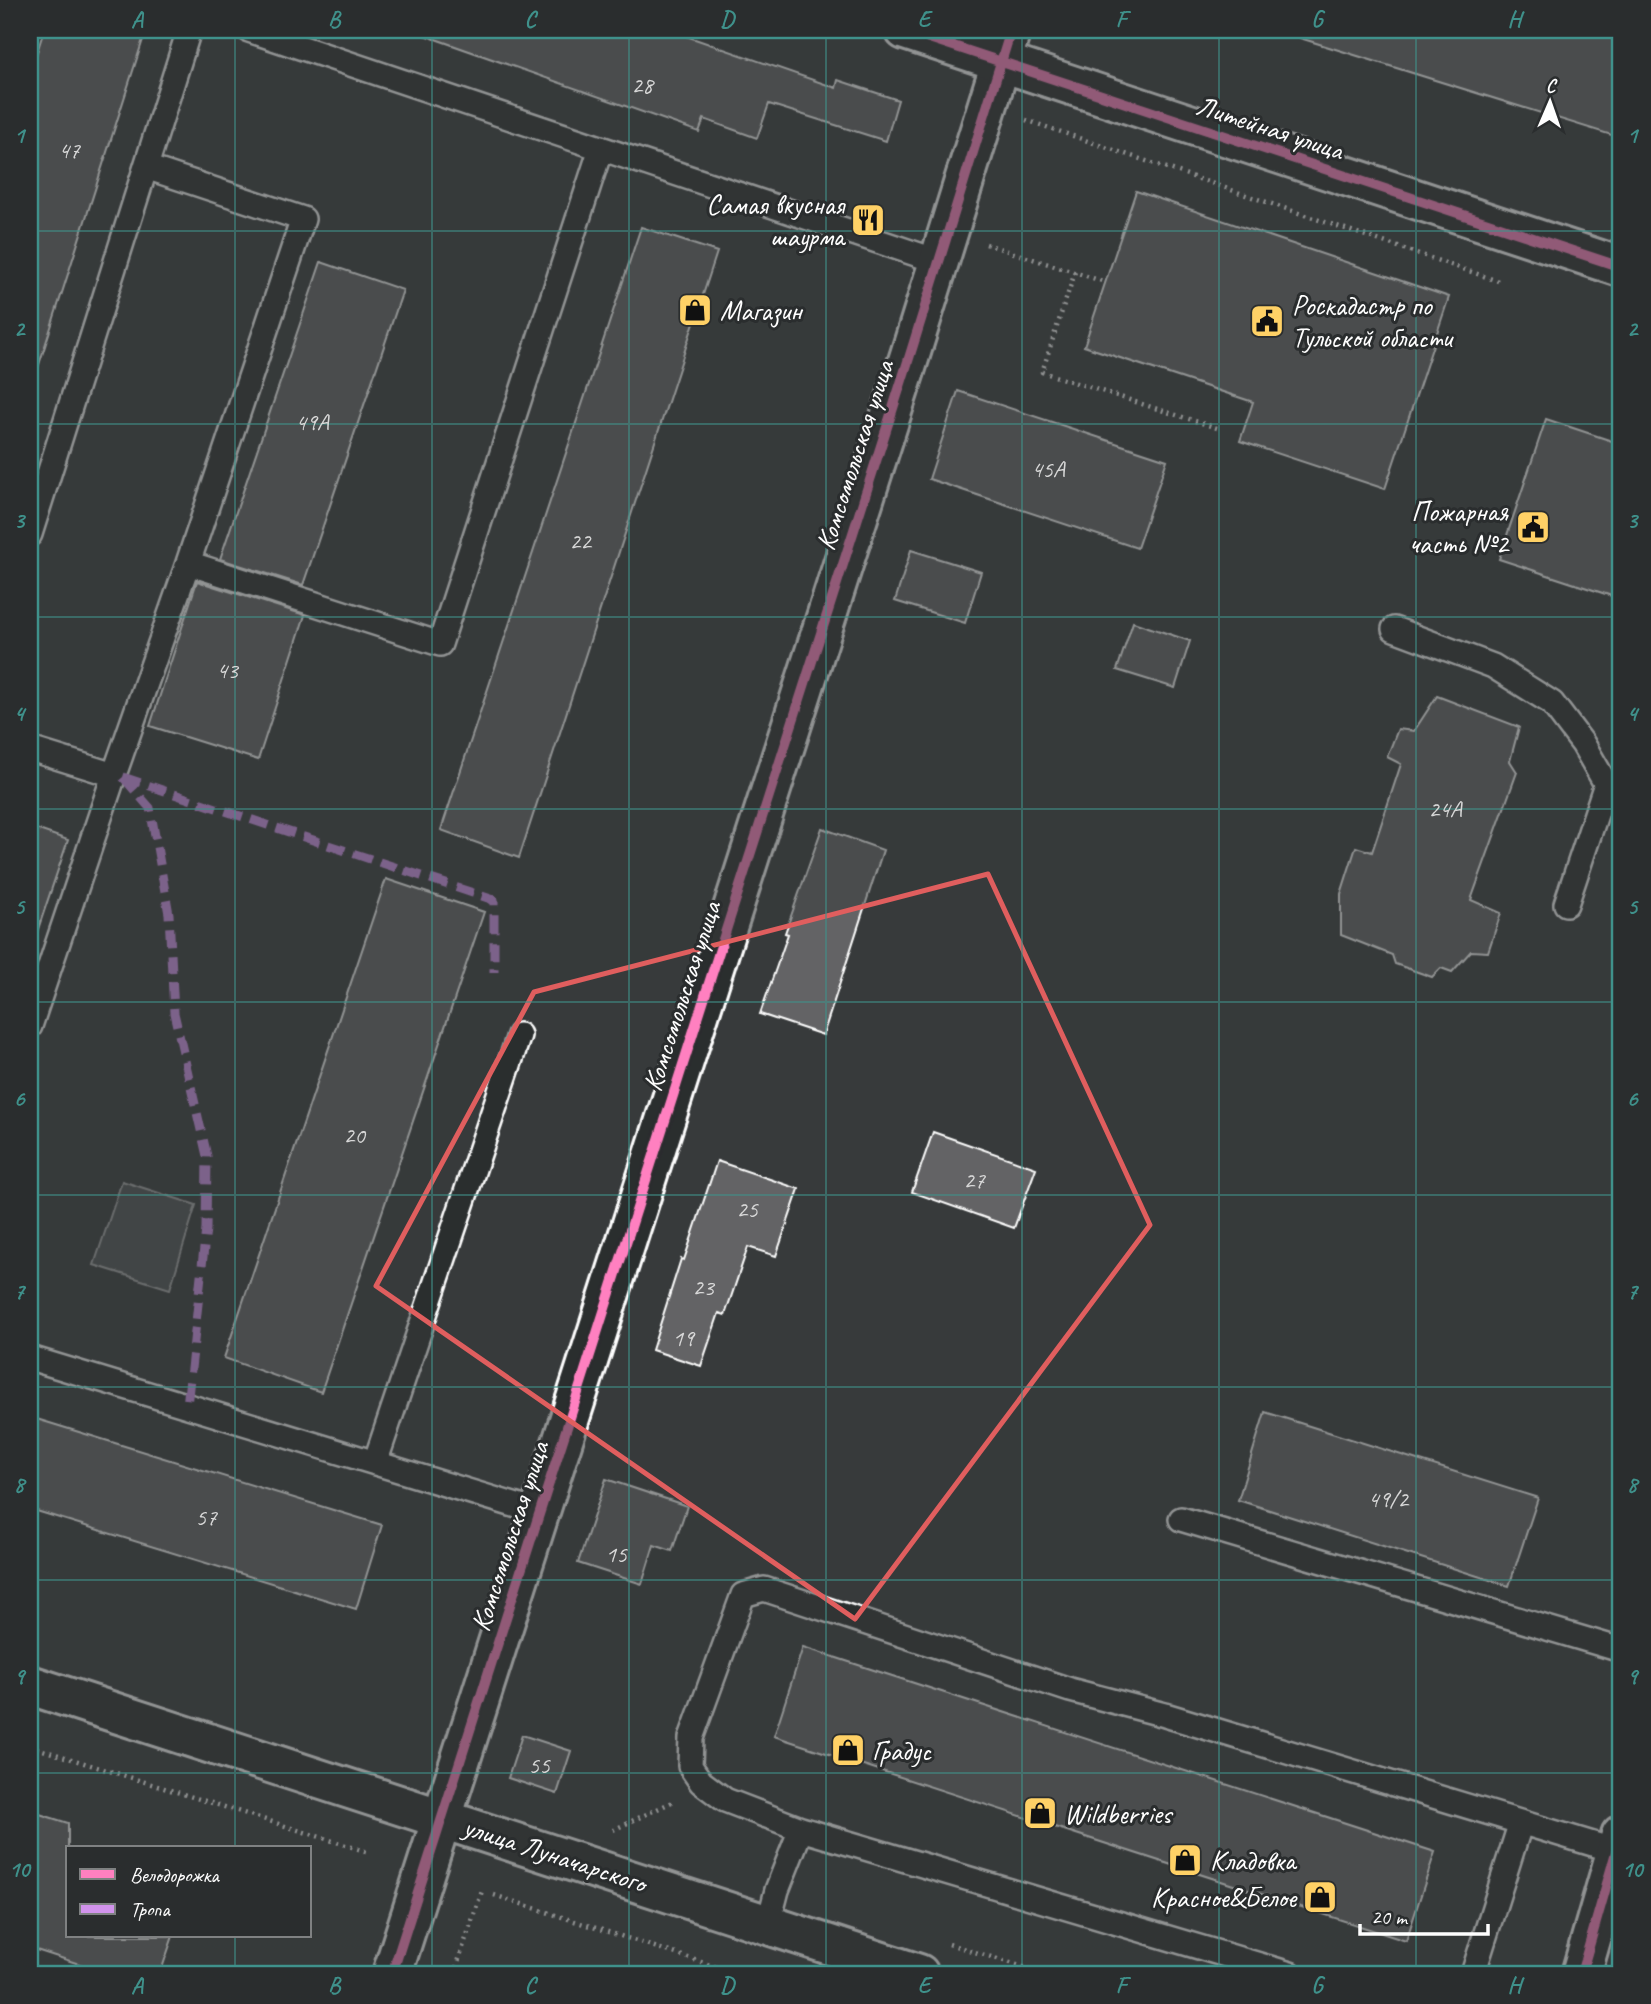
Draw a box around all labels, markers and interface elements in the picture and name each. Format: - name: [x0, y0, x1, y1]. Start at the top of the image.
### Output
- text: A: [131, 5, 145, 34]
- text: B: [328, 5, 342, 34]
- text: C: [525, 5, 539, 34]
- text: D: [720, 5, 736, 34]
- text: E: [918, 5, 934, 34]
- text: F: [1116, 5, 1132, 34]
- text: G: [1311, 5, 1326, 34]
- text: H: [1507, 5, 1525, 34]
- north arrow: [1514, 66, 1584, 136]
- house number: 28: [631, 70, 655, 100]
- text: С: [1545, 74, 1558, 98]
- street label: Литейная улица: [1192, 87, 1349, 168]
- text: 1: [14, 121, 27, 150]
- text: 1: [1627, 121, 1640, 150]
- house number: 47: [58, 135, 81, 165]
- place label: Самая вкусная шаурма: [706, 187, 847, 254]
- restaurant icon: Самая вкусная шаурма: [849, 201, 887, 239]
- place label: Роскадастр по Тульской области: [1292, 288, 1455, 355]
- shop icon: Магазин: [676, 291, 714, 329]
- place label: Магазин: [720, 293, 804, 328]
- public building icon: Роскадастр по Тульской области: [1248, 302, 1286, 340]
- text: 2: [14, 314, 27, 343]
- text: 2: [1627, 314, 1640, 343]
- street label: Комсомольская улица: [807, 354, 902, 554]
- house number: 49А: [295, 407, 330, 437]
- house number: 45А: [1031, 454, 1066, 484]
- place label: Пожарная часть №2: [1409, 494, 1510, 561]
- text: 3: [14, 506, 27, 535]
- text: 3: [1627, 506, 1640, 535]
- public building icon: Пожарная часть №2: [1514, 508, 1552, 546]
- house number: 22: [569, 526, 593, 556]
- house number: 43: [216, 655, 240, 685]
- text: 4: [14, 699, 27, 728]
- text: 4: [1627, 699, 1640, 728]
- house number: 24А: [1428, 794, 1463, 824]
- text: 5: [14, 892, 26, 921]
- text: 5: [1627, 892, 1639, 921]
- street label: Комсомольская улица: [634, 895, 729, 1095]
- text: 6: [14, 1084, 27, 1113]
- text: 6: [1627, 1084, 1640, 1113]
- house number: 20: [343, 1120, 367, 1150]
- house number: 27: [963, 1165, 986, 1195]
- house number: 25: [736, 1194, 759, 1224]
- house number: 23: [692, 1272, 716, 1302]
- text: 7: [14, 1277, 27, 1306]
- text: 7: [1627, 1277, 1640, 1306]
- house number: 19: [672, 1323, 696, 1353]
- street label: Комсомольская улица: [462, 1435, 557, 1635]
- text: 8: [14, 1470, 27, 1499]
- text: 8: [1627, 1470, 1640, 1499]
- house number: 49/2: [1368, 1484, 1410, 1514]
- house number: 57: [195, 1502, 218, 1532]
- house number: 15: [605, 1539, 628, 1569]
- text: 9: [14, 1662, 27, 1691]
- text: 9: [1627, 1662, 1640, 1691]
- shop icon: Градус: [829, 1731, 867, 1769]
- place label: Градус: [872, 1733, 933, 1768]
- house number: 55: [528, 1750, 551, 1780]
- shop icon: Wildberries: [1021, 1794, 1059, 1832]
- place label: Wildberries: [1064, 1796, 1174, 1831]
- street label: улица Луначарского: [457, 1808, 653, 1901]
- shop icon: Кладовка: [1166, 1841, 1204, 1879]
- place label: Кладовка: [1210, 1843, 1298, 1878]
- legend: [66, 1846, 312, 1938]
- text: 10: [9, 1855, 32, 1884]
- text: 10: [1622, 1855, 1645, 1884]
- text: Велодорожка: [130, 1862, 220, 1888]
- shop icon: Красное&Белое: [1301, 1878, 1339, 1916]
- place label: Красное&Белое: [1151, 1880, 1298, 1915]
- scale bar: [1360, 1892, 1488, 1936]
- text: Тропа: [130, 1896, 171, 1922]
- text: 20 m: [1371, 1904, 1409, 1930]
- text: A: [131, 1971, 145, 2000]
- text: B: [328, 1971, 342, 2000]
- text: C: [525, 1971, 539, 2000]
- text: D: [720, 1971, 736, 2000]
- text: E: [918, 1971, 934, 2000]
- text: F: [1116, 1971, 1132, 2000]
- text: G: [1311, 1971, 1326, 2000]
- text: H: [1507, 1971, 1525, 2000]

